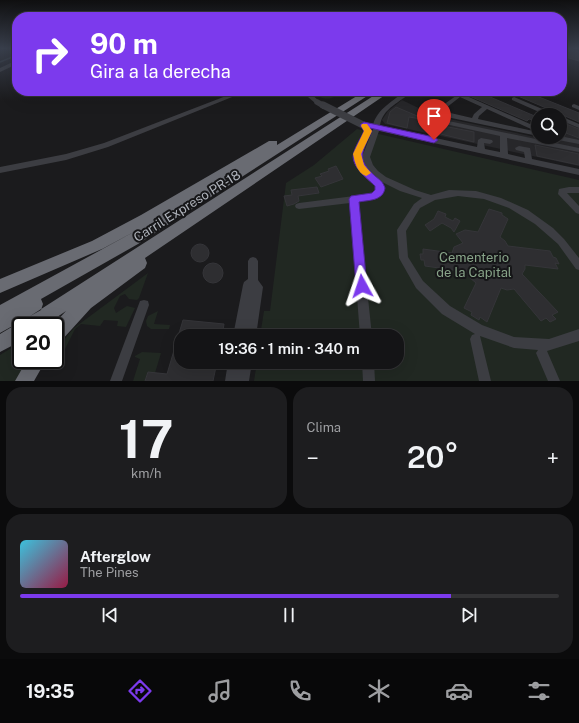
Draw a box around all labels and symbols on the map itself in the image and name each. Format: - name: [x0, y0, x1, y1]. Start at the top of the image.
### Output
- pin: [417, 99, 451, 140]
- street label: Carril Expreso PR-18: [131, 167, 243, 245]
- park label: Cementerio de la Capital: [436, 250, 512, 280]
- position arrow: [341, 265, 383, 307]
- speed limit sign: 20: [12, 317, 64, 369]

